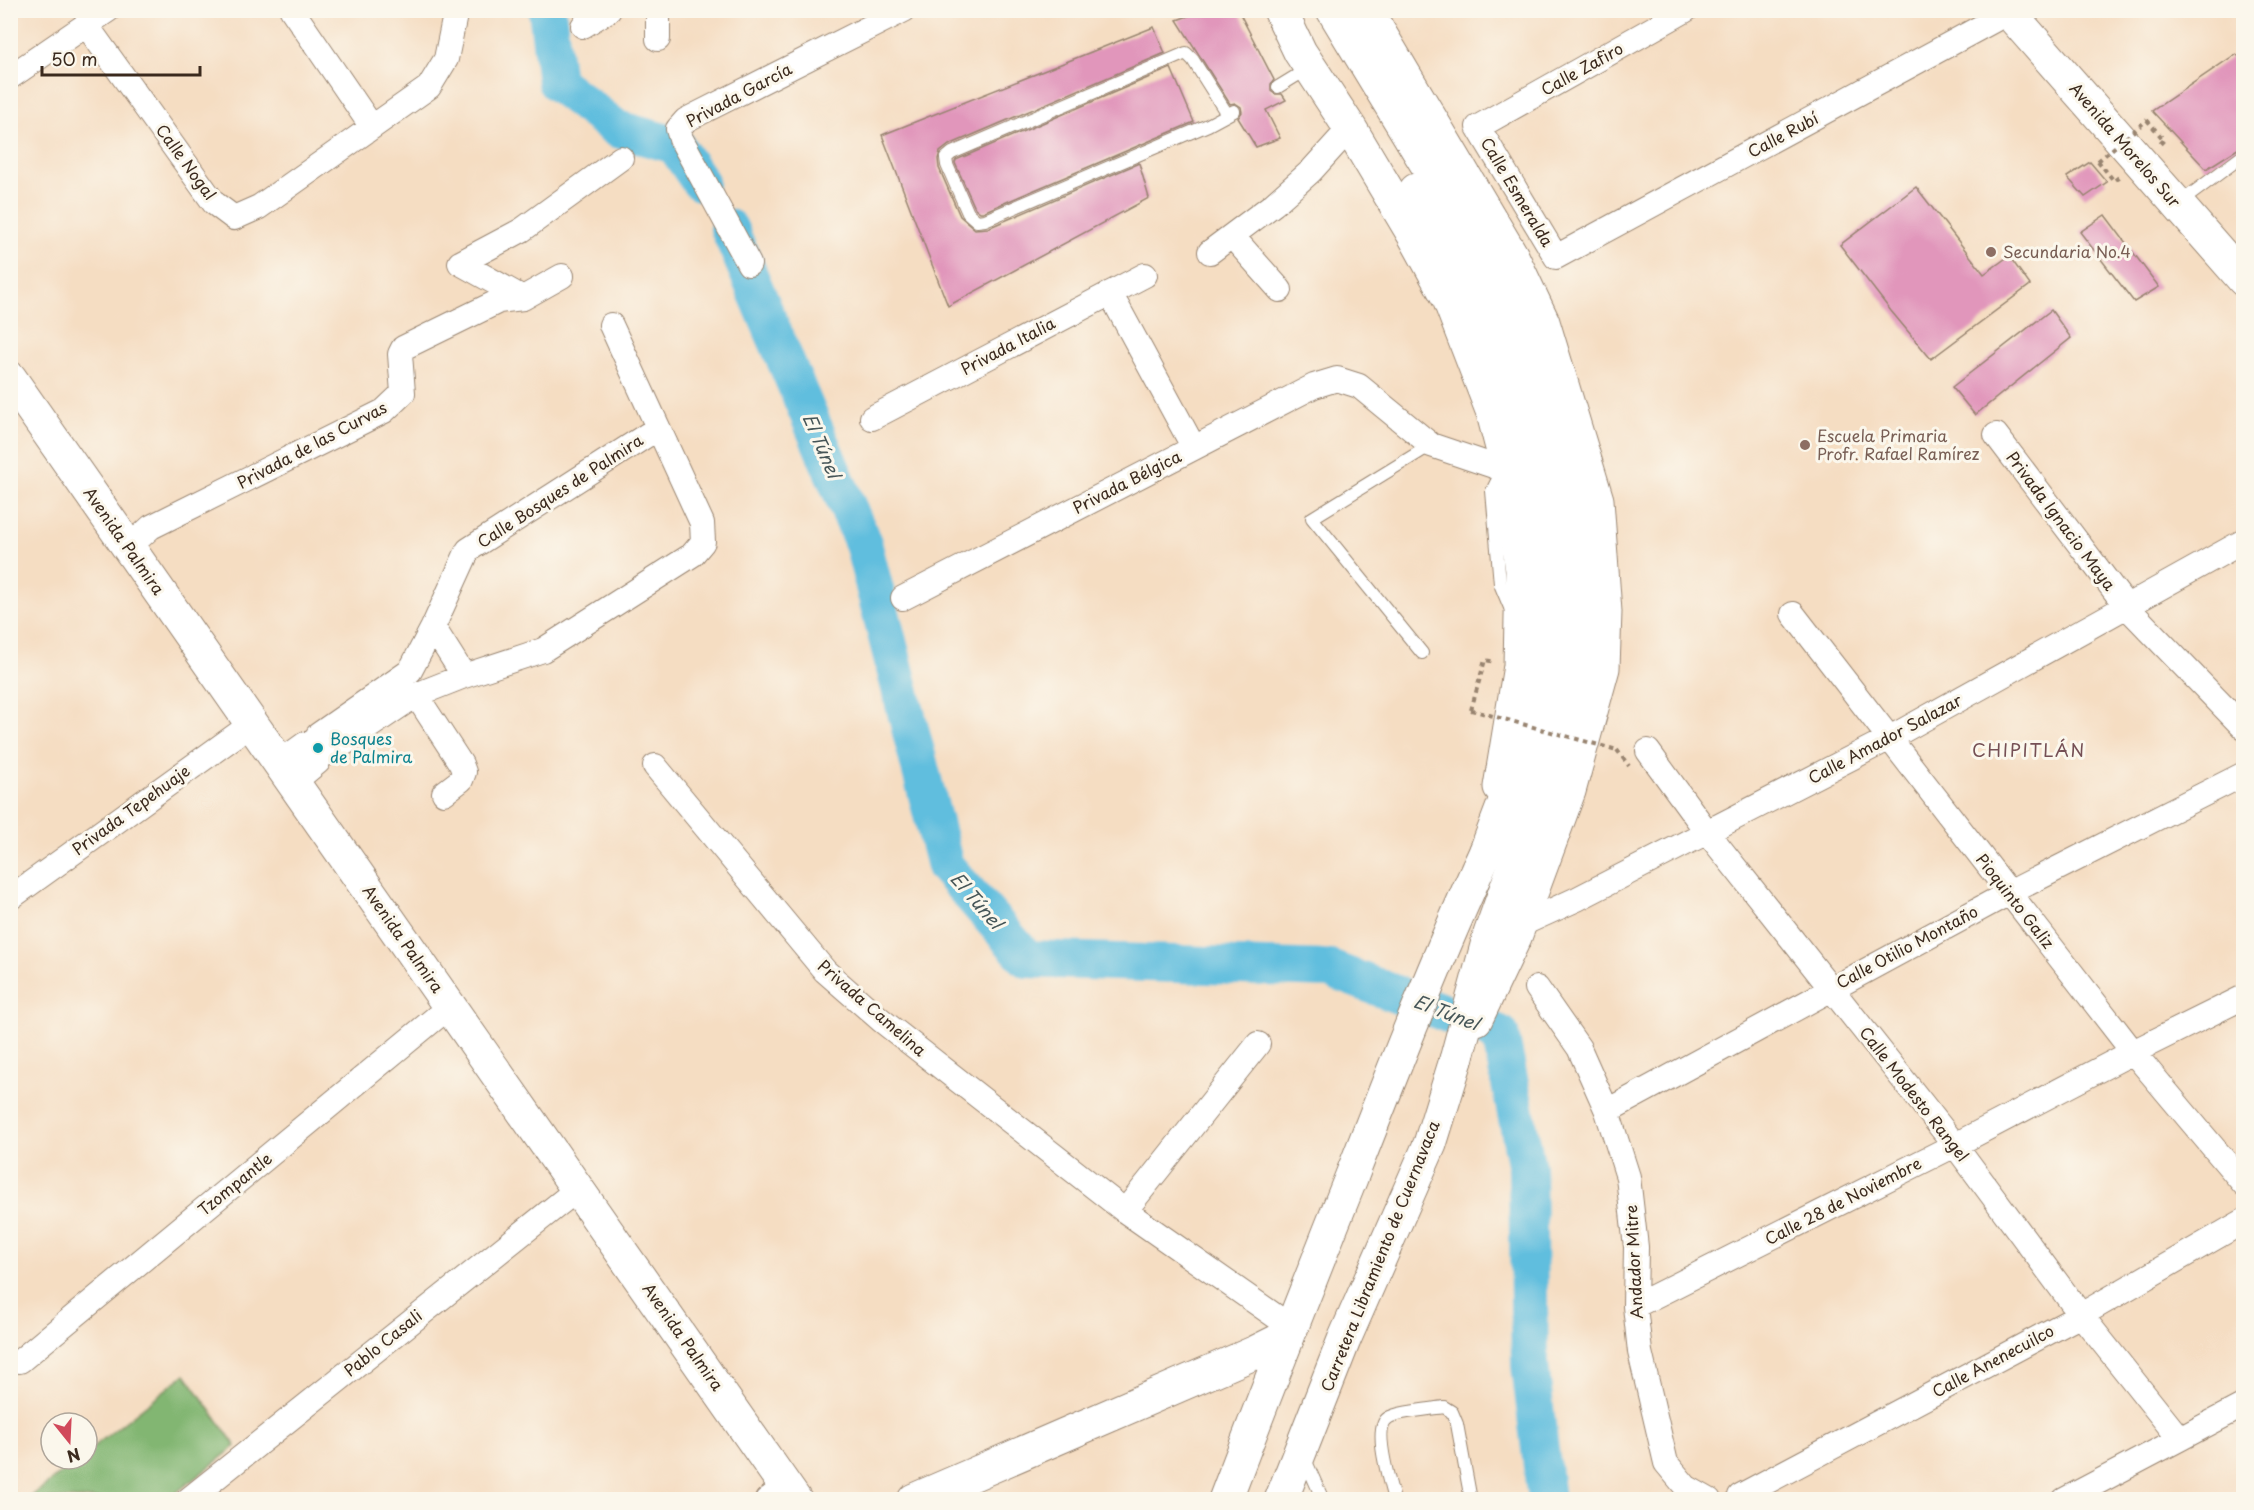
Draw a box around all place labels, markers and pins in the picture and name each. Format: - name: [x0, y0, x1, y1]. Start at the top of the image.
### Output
- place label: Secundaria No.4: [2003, 239, 2131, 263]
- marker: Secundaria No.4: [1984, 245, 1998, 259]
- place label: Escuela Primaria Profr. Rafael Ramírez: [1817, 423, 1980, 465]
- marker: Escuela Primaria Profr. Rafael Ramírez: [1798, 438, 1812, 452]
- place label: Bosques de Palmira: [330, 726, 412, 768]
- marker: Bosques de Palmira: [311, 741, 325, 755]

